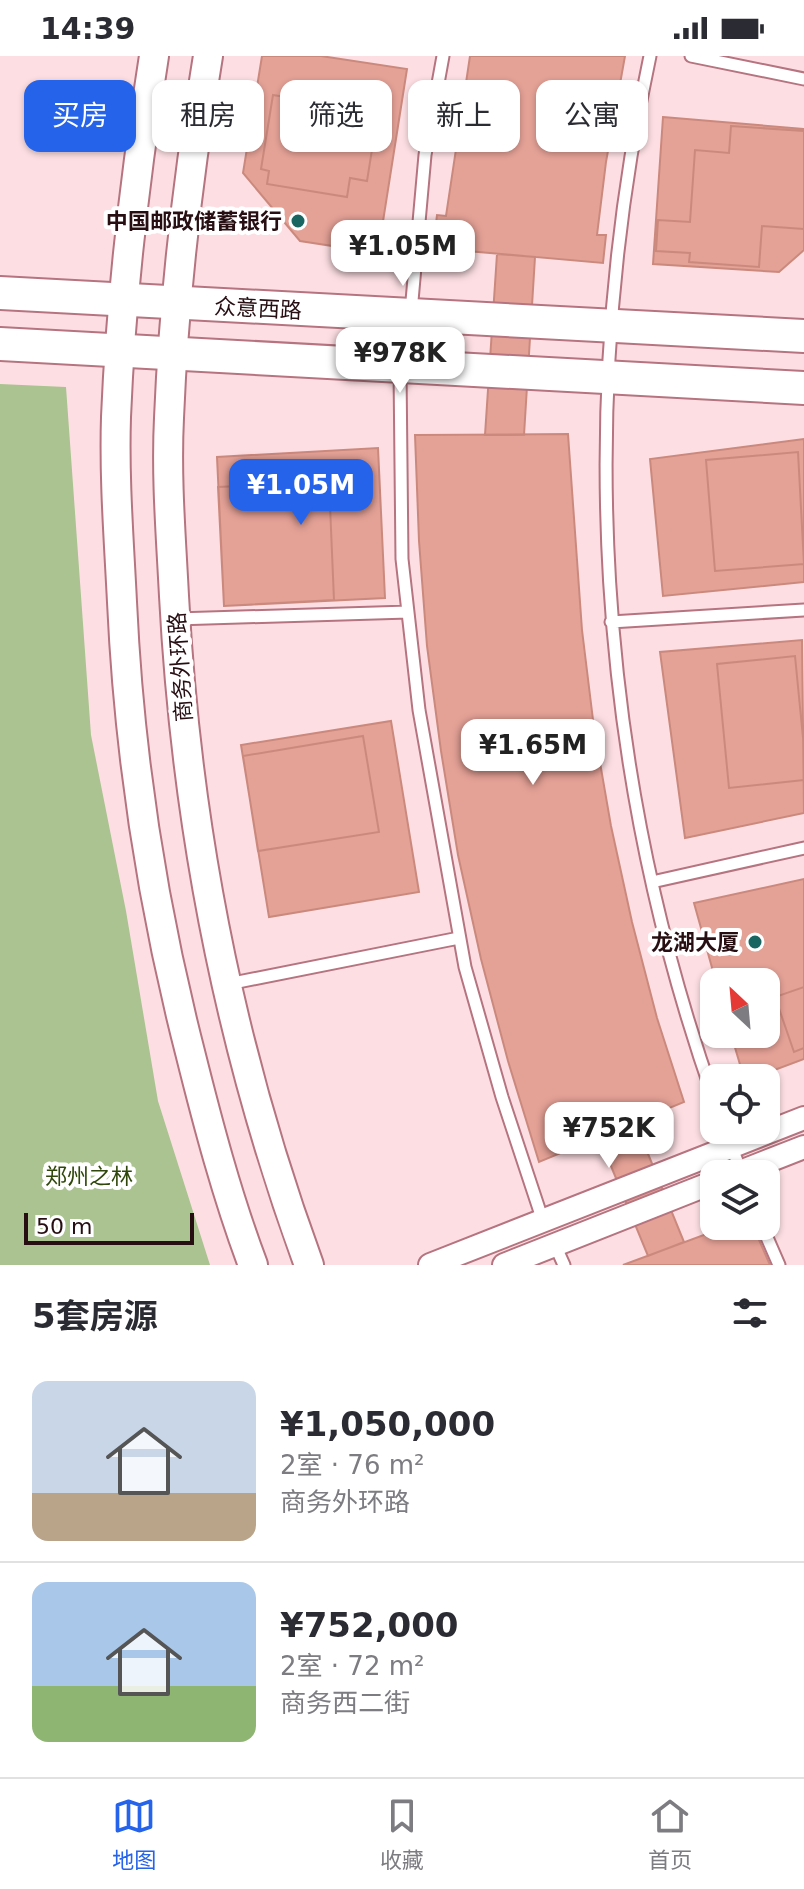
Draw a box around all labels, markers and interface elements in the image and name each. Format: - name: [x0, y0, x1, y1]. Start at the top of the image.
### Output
- text: 14:39: [40, 11, 136, 46]
- chip: 买房: [24, 80, 136, 152]
- chip: 租房: [152, 80, 264, 152]
- chip: 筛选: [280, 80, 392, 152]
- chip: 新上: [408, 80, 520, 152]
- chip: 公寓: [536, 80, 648, 152]
- place label: 中国邮政储蓄银行: [106, 209, 282, 234]
- marker: 中国邮政储蓄银行: [289, 212, 307, 230]
- pin: ¥1.05M: [338, 220, 468, 288]
- text: ¥1.05M: [349, 231, 457, 261]
- street label: 众意西路: [213, 294, 303, 323]
- pin: ¥978K: [344, 327, 456, 395]
- text: ¥978K: [354, 338, 446, 368]
- pin: ¥1.05M: [236, 459, 366, 527]
- text: ¥1.05M: [247, 470, 355, 500]
- street label: 商务外环路: [164, 611, 197, 723]
- pin: ¥1.65M: [468, 719, 598, 787]
- text: ¥1.65M: [479, 730, 587, 760]
- place label: 龙湖大厦: [651, 930, 739, 955]
- marker: 龙湖大厦: [746, 933, 764, 951]
- north arrow: [700, 968, 780, 1048]
- map controls: [700, 968, 780, 1240]
- button: locate: [700, 1064, 780, 1144]
- pin: ¥752K: [553, 1102, 665, 1170]
- text: ¥752K: [563, 1113, 655, 1143]
- button: layers: [700, 1160, 780, 1240]
- park label: 郑州之林: [45, 1164, 133, 1189]
- scale bar: [24, 1209, 194, 1245]
- text: 50 m: [36, 1214, 92, 1239]
- icon: filters: [728, 1291, 772, 1335]
- text: 5套房源: [32, 1296, 158, 1336]
- text: ¥1,050,000: [280, 1404, 495, 1444]
- icon: home: [96, 1413, 192, 1509]
- text: 2室 · 76 m²: [280, 1450, 424, 1480]
- text: 商务外环路: [280, 1487, 410, 1517]
- text: ¥752,000: [280, 1605, 459, 1645]
- icon: home: [96, 1614, 192, 1710]
- text: 2室 · 72 m²: [280, 1651, 424, 1681]
- text: 商务西二街: [280, 1688, 410, 1718]
- tab: 地图: [112, 1794, 156, 1874]
- tab: 收藏: [380, 1794, 424, 1874]
- tab: 首页: [648, 1794, 692, 1874]

